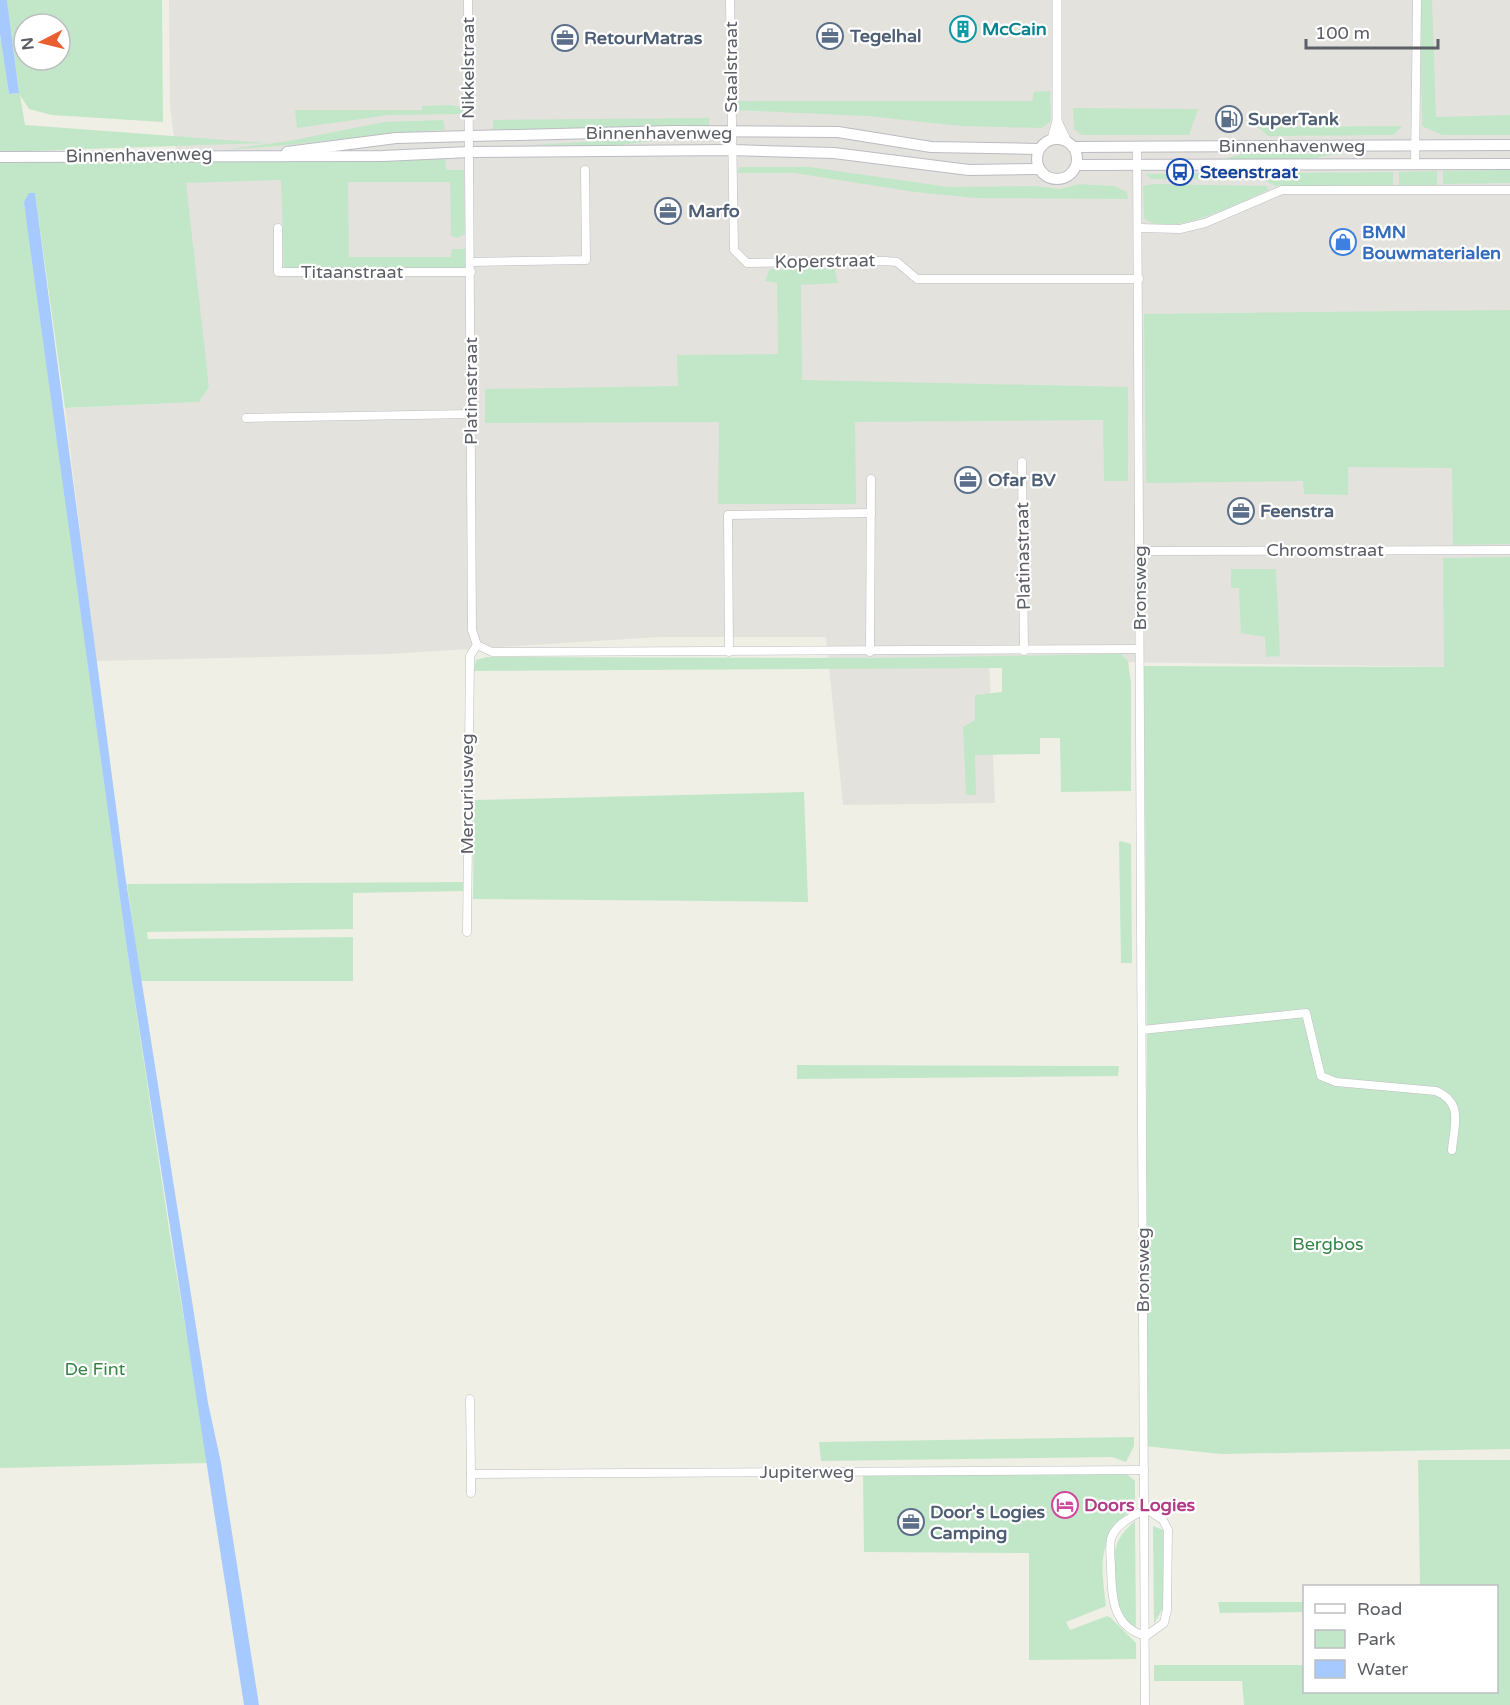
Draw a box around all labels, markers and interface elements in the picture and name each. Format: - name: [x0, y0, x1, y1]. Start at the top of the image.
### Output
- north arrow: [12, 12, 72, 72]
- scale bar: [1306, 12, 1438, 50]
- building icon: McCain: [948, 14, 978, 44]
- street label: Nikkelstraat: [457, 17, 479, 119]
- place label: McCain: [982, 18, 1047, 40]
- street label: Staalstraat: [720, 21, 742, 113]
- office icon: Tegelhal: [815, 21, 845, 51]
- text: 100 m: [1315, 22, 1370, 44]
- office icon: RetourMatras: [550, 23, 580, 53]
- place label: Tegelhal: [849, 25, 922, 47]
- place label: RetourMatras: [584, 27, 703, 49]
- text: N: [17, 36, 39, 51]
- fuel station icon: SuperTank: [1214, 104, 1244, 134]
- place label: SuperTank: [1248, 108, 1339, 130]
- street label: Binnenhavenweg: [586, 122, 732, 144]
- street label: Binnenhavenweg: [1219, 135, 1365, 157]
- street label: Binnenhavenweg: [65, 143, 213, 167]
- bus stop icon: Steenstraat: [1165, 157, 1195, 187]
- place label: Steenstraat: [1200, 161, 1298, 183]
- office icon: Marfo: [653, 196, 683, 226]
- place label: Marfo: [688, 200, 740, 222]
- place label: BMN Bouwmaterialen: [1362, 221, 1501, 264]
- shop icon: BMN Bouwmaterialen: [1328, 227, 1358, 257]
- street label: Koperstraat: [774, 249, 876, 273]
- street label: Titaanstraat: [301, 261, 403, 283]
- street label: Platinastraat: [460, 337, 482, 445]
- office icon: Ofar BV: [953, 465, 983, 495]
- place label: Ofar BV: [988, 469, 1056, 491]
- office icon: Feenstra: [1226, 496, 1256, 526]
- place label: Feenstra: [1260, 500, 1334, 522]
- street label: Platinastraat: [1011, 502, 1035, 610]
- street label: Chroomstraat: [1266, 539, 1384, 561]
- street label: Bronsweg: [1129, 545, 1151, 631]
- street label: Mercuriusweg: [456, 733, 478, 855]
- street label: Bronsweg: [1132, 1227, 1154, 1313]
- park label: Bergbos: [1292, 1233, 1364, 1255]
- park label: De Fint: [65, 1358, 126, 1380]
- street label: Jupiterweg: [760, 1461, 854, 1483]
- hotel icon: Doors Logies: [1050, 1490, 1080, 1520]
- place label: Doors Logies: [1084, 1494, 1196, 1516]
- place label: Door's Logies Camping: [930, 1501, 1046, 1544]
- office icon: Door's Logies Camping: [896, 1507, 926, 1537]
- legend: [1303, 1585, 1498, 1693]
- text: Road: [1357, 1598, 1402, 1620]
- text: Park: [1357, 1628, 1396, 1650]
- text: Water: [1357, 1658, 1408, 1680]

